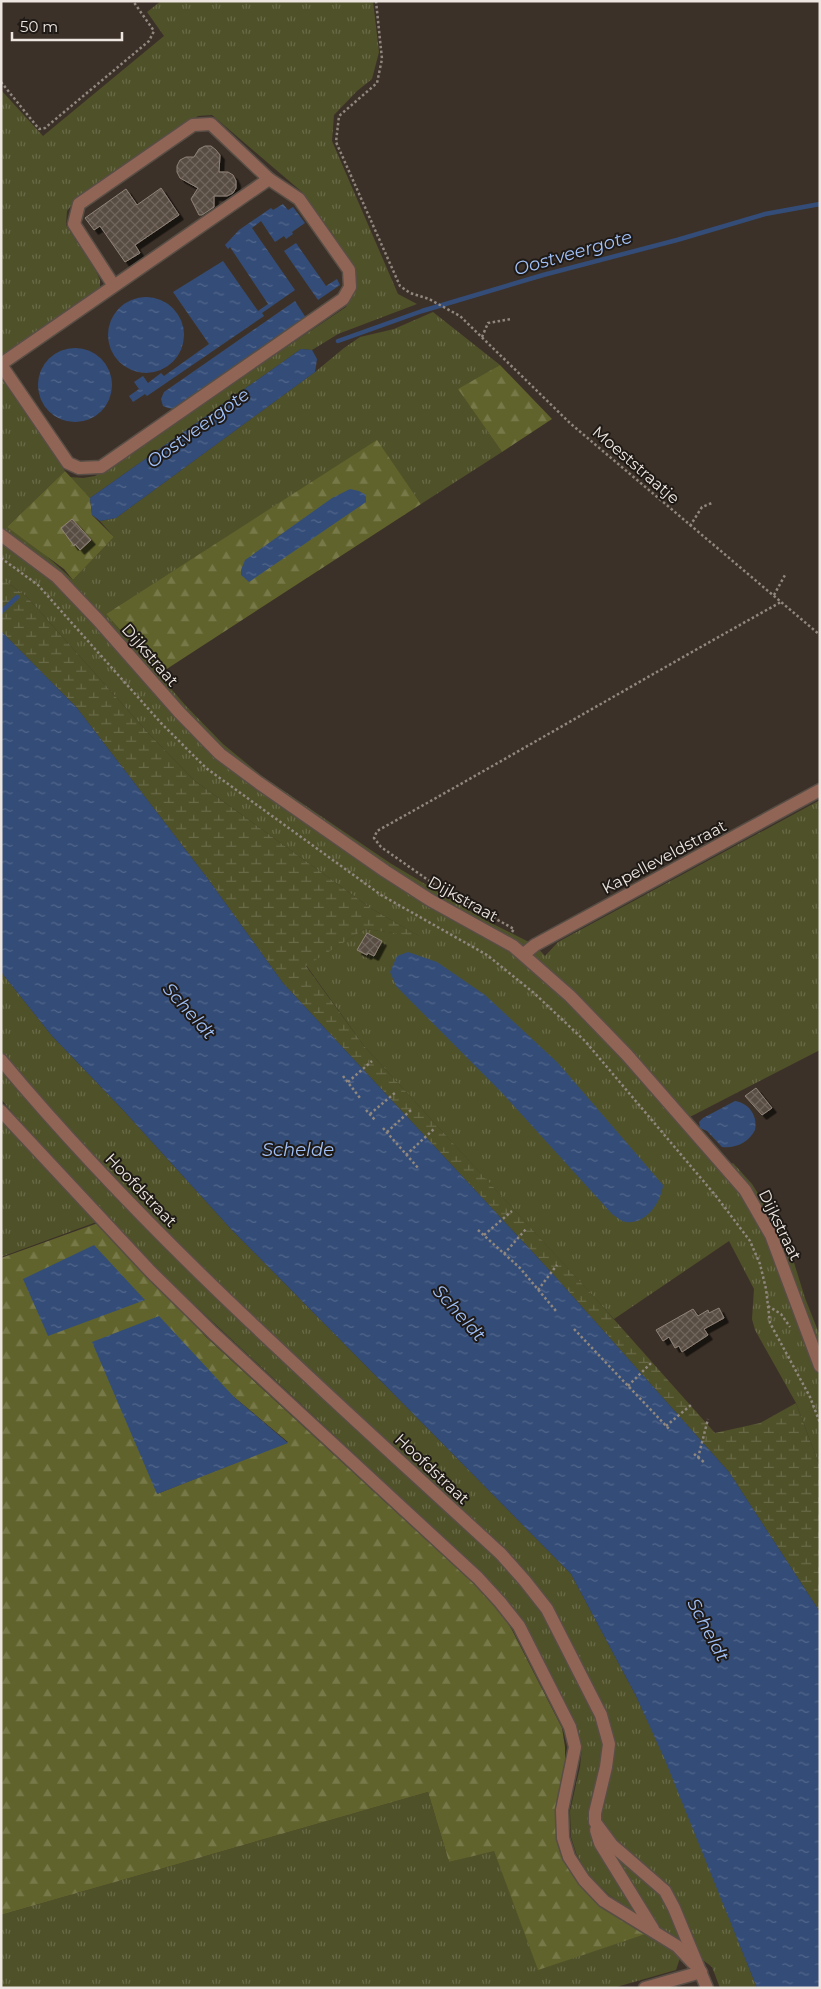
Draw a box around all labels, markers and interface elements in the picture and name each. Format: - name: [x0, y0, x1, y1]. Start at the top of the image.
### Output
- scale bar: [12, 10, 122, 42]
- text: 50 m: [20, 17, 58, 36]
- water label: Oostveergote: [511, 226, 635, 280]
- water label: Oostveergote: [142, 383, 254, 473]
- street label: Moeststraatje: [589, 422, 683, 508]
- street label: Dijkstraat: [118, 620, 183, 691]
- street label: Kapelleveldstraat: [599, 816, 730, 898]
- street label: Dijkstraat: [425, 872, 502, 926]
- water label: Scheldt: [158, 978, 221, 1044]
- water label: Schelde: [262, 1139, 334, 1161]
- street label: Hoofdstraat: [101, 1149, 181, 1231]
- street label: Dijkstraat: [755, 1186, 806, 1264]
- water label: Scheldt: [428, 1280, 491, 1346]
- street label: Hoofdstraat: [391, 1430, 473, 1509]
- water label: Scheldt: [682, 1595, 734, 1666]

